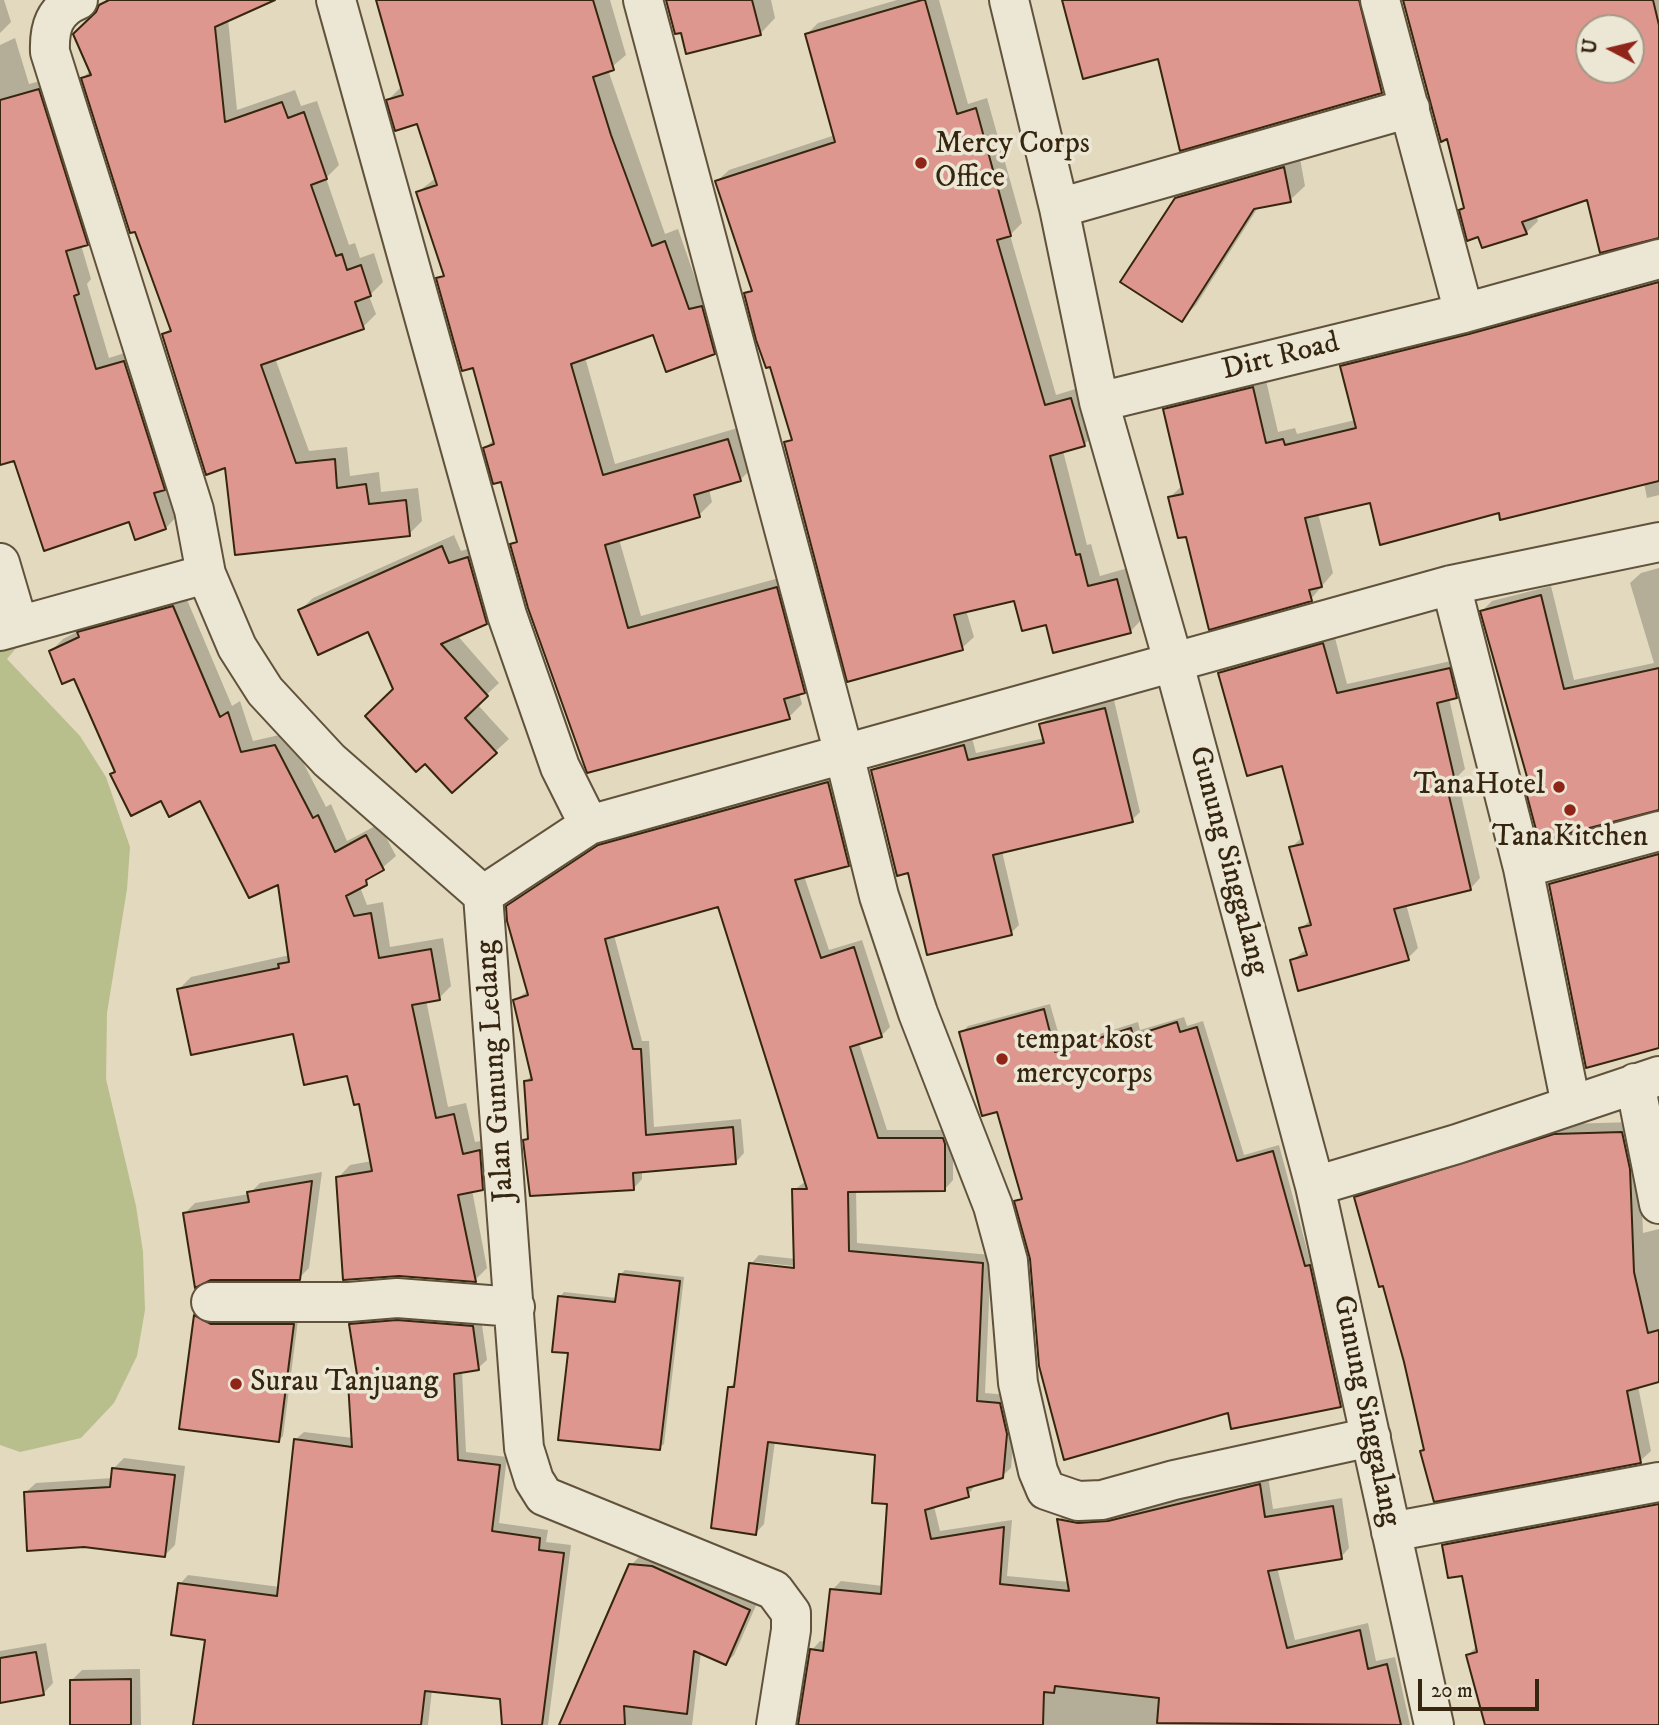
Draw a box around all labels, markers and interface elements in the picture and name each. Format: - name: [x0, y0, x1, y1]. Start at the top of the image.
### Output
- north arrow: [1575, 14, 1645, 84]
- text: U: [1578, 38, 1603, 55]
- place label: Mercy Corps Office: [935, 128, 1090, 198]
- marker: Mercy Corps Office: [913, 155, 929, 171]
- street label: Dirt Road: [1219, 326, 1343, 390]
- street label: Gunung Singgalang: [1179, 743, 1275, 979]
- place label: TanaHotel: [1413, 769, 1545, 805]
- marker: TanaHotel: [1551, 779, 1567, 795]
- marker: TanaKitchen: [1562, 802, 1578, 818]
- place label: TanaKitchen: [1492, 821, 1648, 857]
- street label: Jalan Gunung Ledang: [470, 939, 524, 1203]
- place label: tempat kost mercycorps: [1016, 1024, 1153, 1094]
- marker: tempat kost mercycorps: [994, 1051, 1010, 1067]
- street label: Gunung Singgalang: [1323, 1292, 1407, 1530]
- place label: Surau Tanjuang: [250, 1366, 438, 1402]
- marker: Surau Tanjuang: [228, 1376, 244, 1392]
- scale bar: [1421, 1666, 1542, 1710]
- text: 20 m: [1431, 1678, 1473, 1704]

